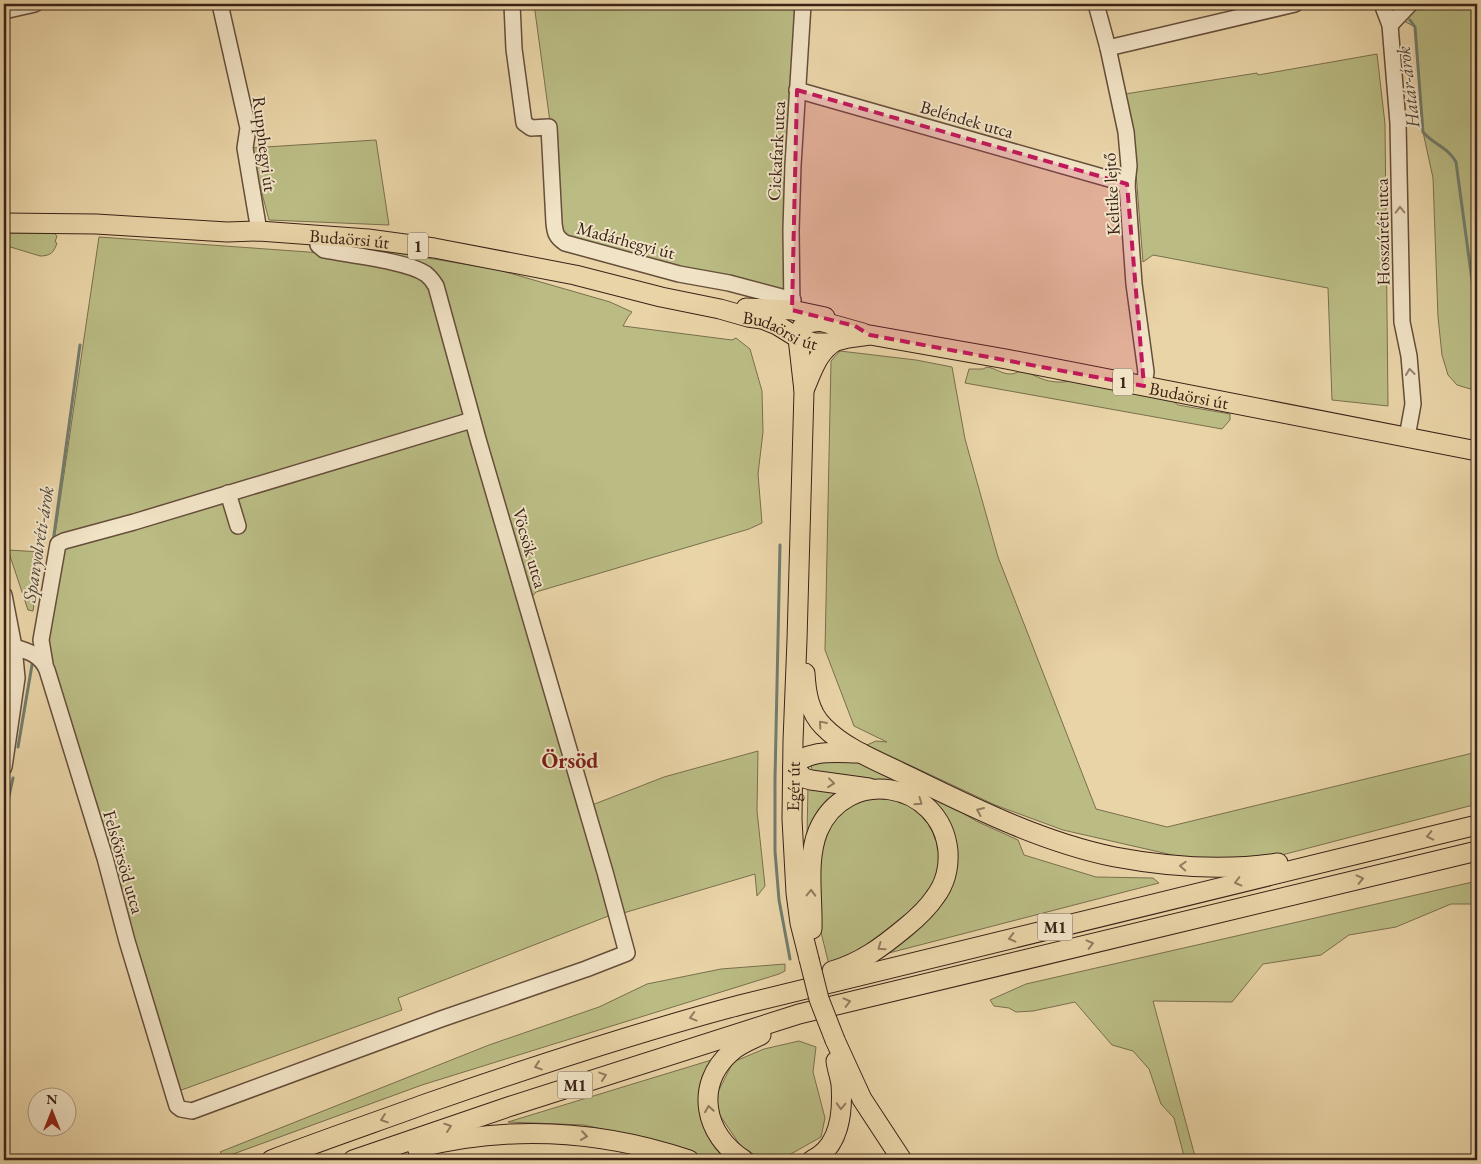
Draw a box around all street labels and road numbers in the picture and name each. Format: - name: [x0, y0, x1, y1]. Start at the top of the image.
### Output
- street label: Rupphegyi út: [248, 95, 282, 193]
- street label: Beléndek utca: [918, 95, 1017, 144]
- street label: Cickafark utca: [762, 100, 790, 202]
- street label: Keltike lejtő: [1097, 152, 1125, 236]
- street label: Hosszúréti utca: [1370, 177, 1394, 286]
- street label: Madárhegyi út: [574, 216, 678, 264]
- street label: Budaörsi út: [309, 223, 391, 253]
- road number: 1: [408, 232, 428, 260]
- street label: Budaörsi út: [741, 305, 821, 355]
- road number: 1: [1113, 368, 1133, 396]
- street label: Budaörsi út: [1147, 376, 1231, 414]
- street label: Vöcsök utca: [508, 505, 553, 592]
- street label: Egér út: [781, 761, 804, 812]
- street label: Felsőörsöd utca: [98, 808, 150, 917]
- road number: M1: [1038, 914, 1072, 940]
- road number: M1: [558, 1072, 592, 1098]

